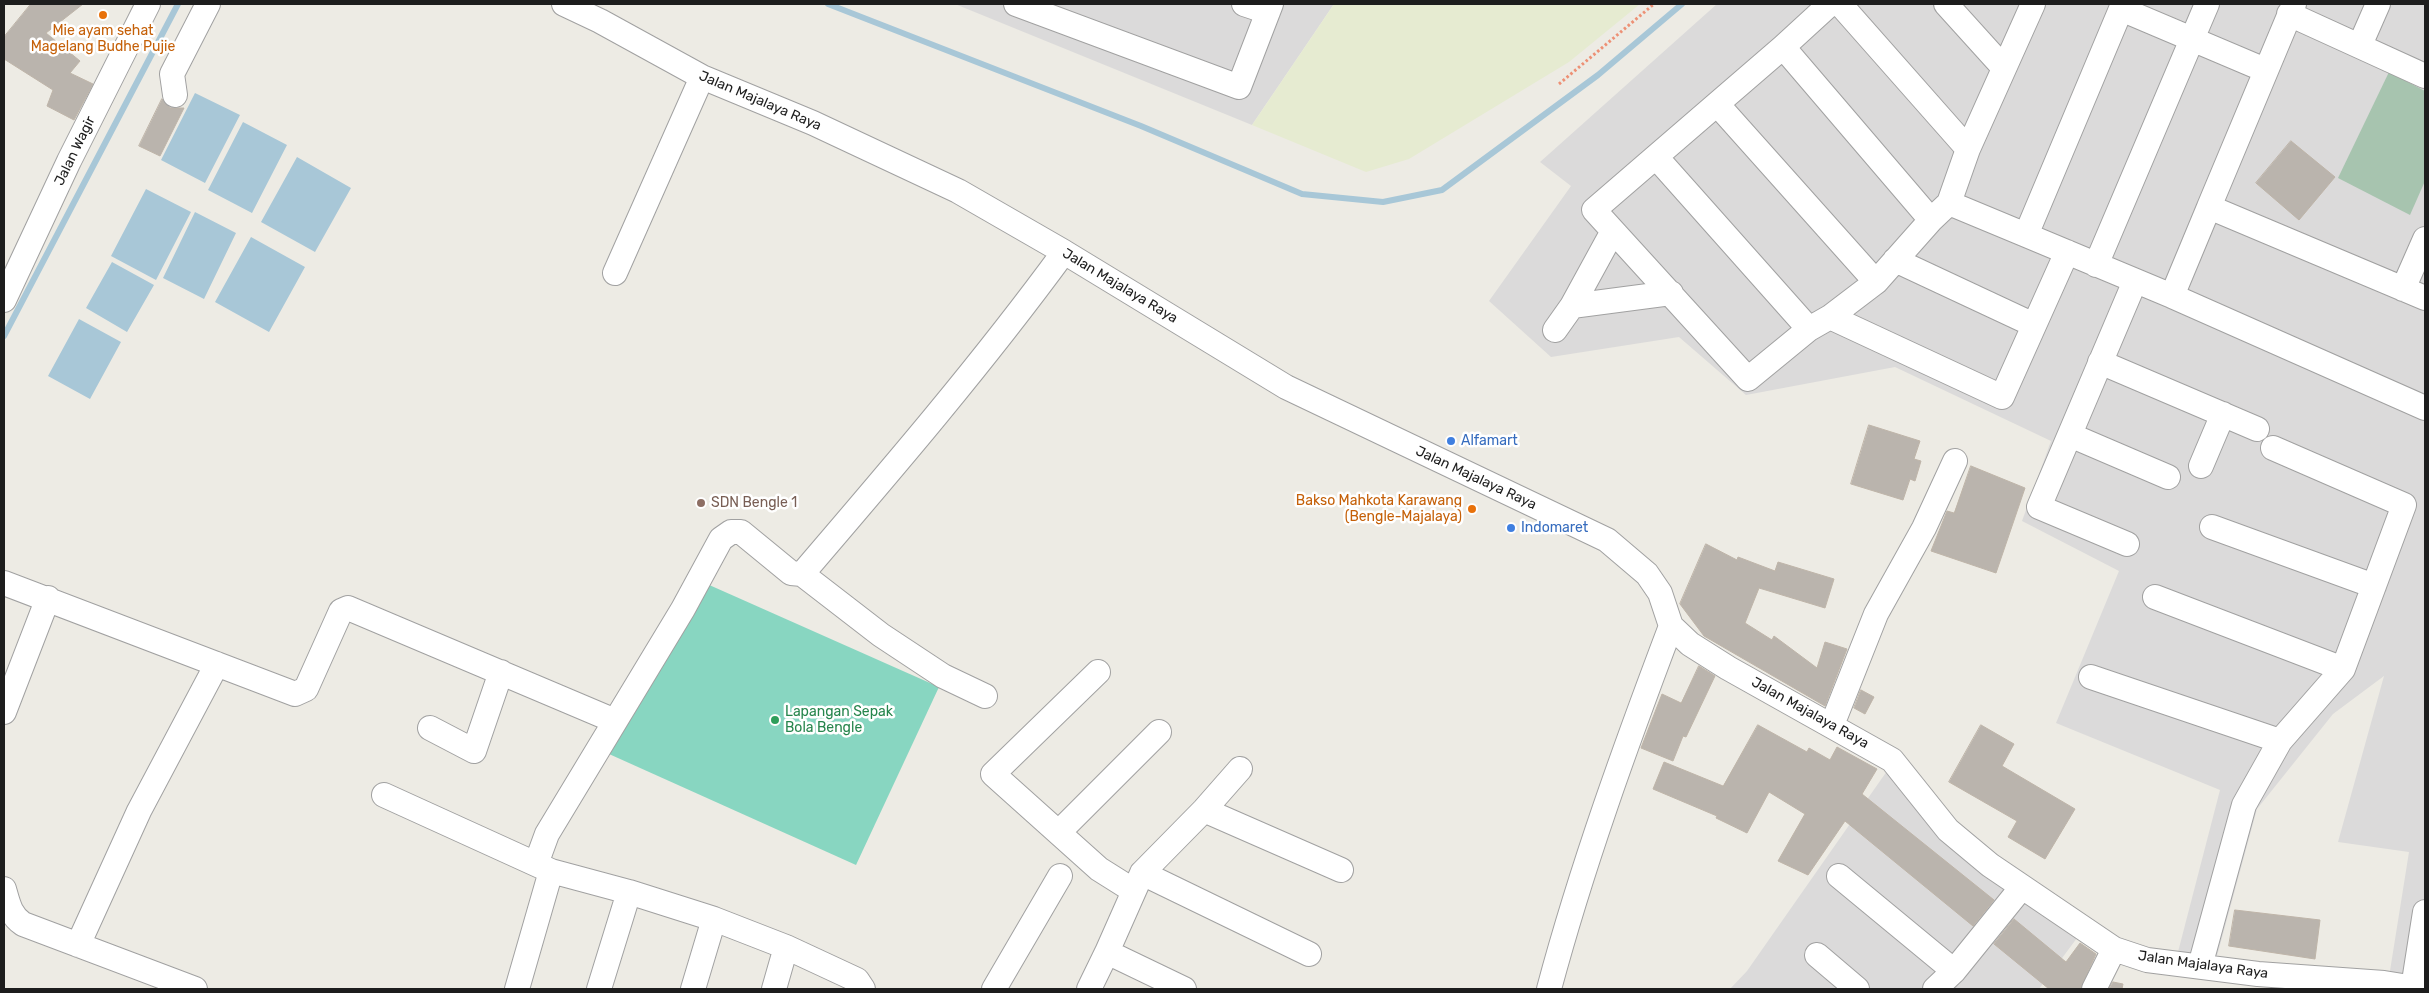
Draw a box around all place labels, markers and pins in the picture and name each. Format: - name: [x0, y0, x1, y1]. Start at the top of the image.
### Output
- marker: Mie ayam sehat Magelang Budhe Pujie: [97, 9, 109, 21]
- place label: Mie ayam sehat Magelang Budhe Pujie: [31, 23, 175, 56]
- place label: Alfamart: [1461, 433, 1518, 449]
- marker: Alfamart: [1445, 435, 1457, 447]
- place label: Bakso Mahkota Karawang (Bengle-Majalaya): [1296, 493, 1462, 526]
- place label: SDN Bengle 1: [711, 495, 797, 511]
- marker: SDN Bengle 1: [695, 497, 707, 509]
- marker: Bakso Mahkota Karawang (Bengle-Majalaya): [1466, 503, 1478, 515]
- place label: Indomaret: [1521, 520, 1588, 536]
- marker: Indomaret: [1505, 522, 1517, 534]
- place label: Lapangan Sepak Bola Bengle: [785, 704, 893, 736]
- marker: Lapangan Sepak Bola Bengle: [769, 714, 781, 726]

